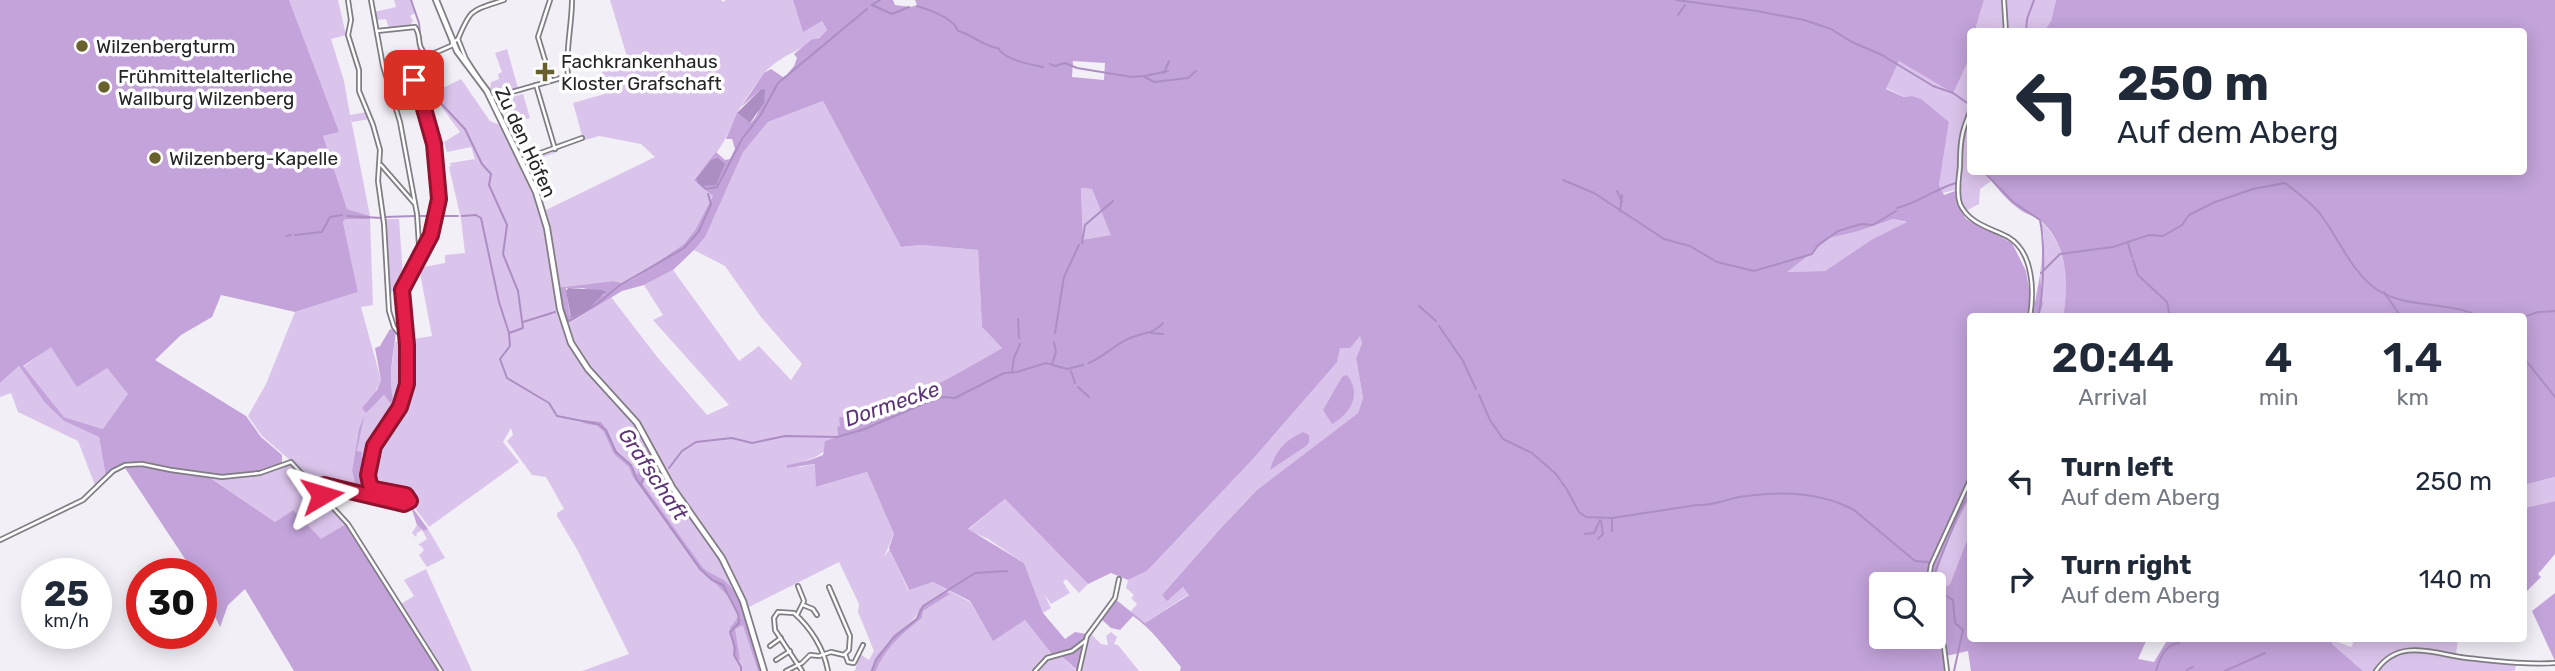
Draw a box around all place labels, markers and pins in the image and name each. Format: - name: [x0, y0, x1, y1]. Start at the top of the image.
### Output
- place label: Wilzenbergturm: [96, 35, 235, 58]
- marker: Wilzenbergturm: [74, 38, 90, 54]
- pin: [384, 50, 444, 110]
- place label: Fachkrankenhaus Kloster Grafschaft: [561, 50, 722, 95]
- marker: Fachkrankenhaus Kloster Grafschaft: [535, 62, 555, 82]
- place label: Frühmittelalterliche Wallburg Wilzenberg: [118, 65, 294, 110]
- marker: Frühmittelalterliche Wallburg Wilzenberg: [96, 79, 112, 95]
- place label: Wilzenberg-Kapelle: [169, 147, 338, 170]
- marker: Wilzenberg-Kapelle: [147, 150, 163, 166]

